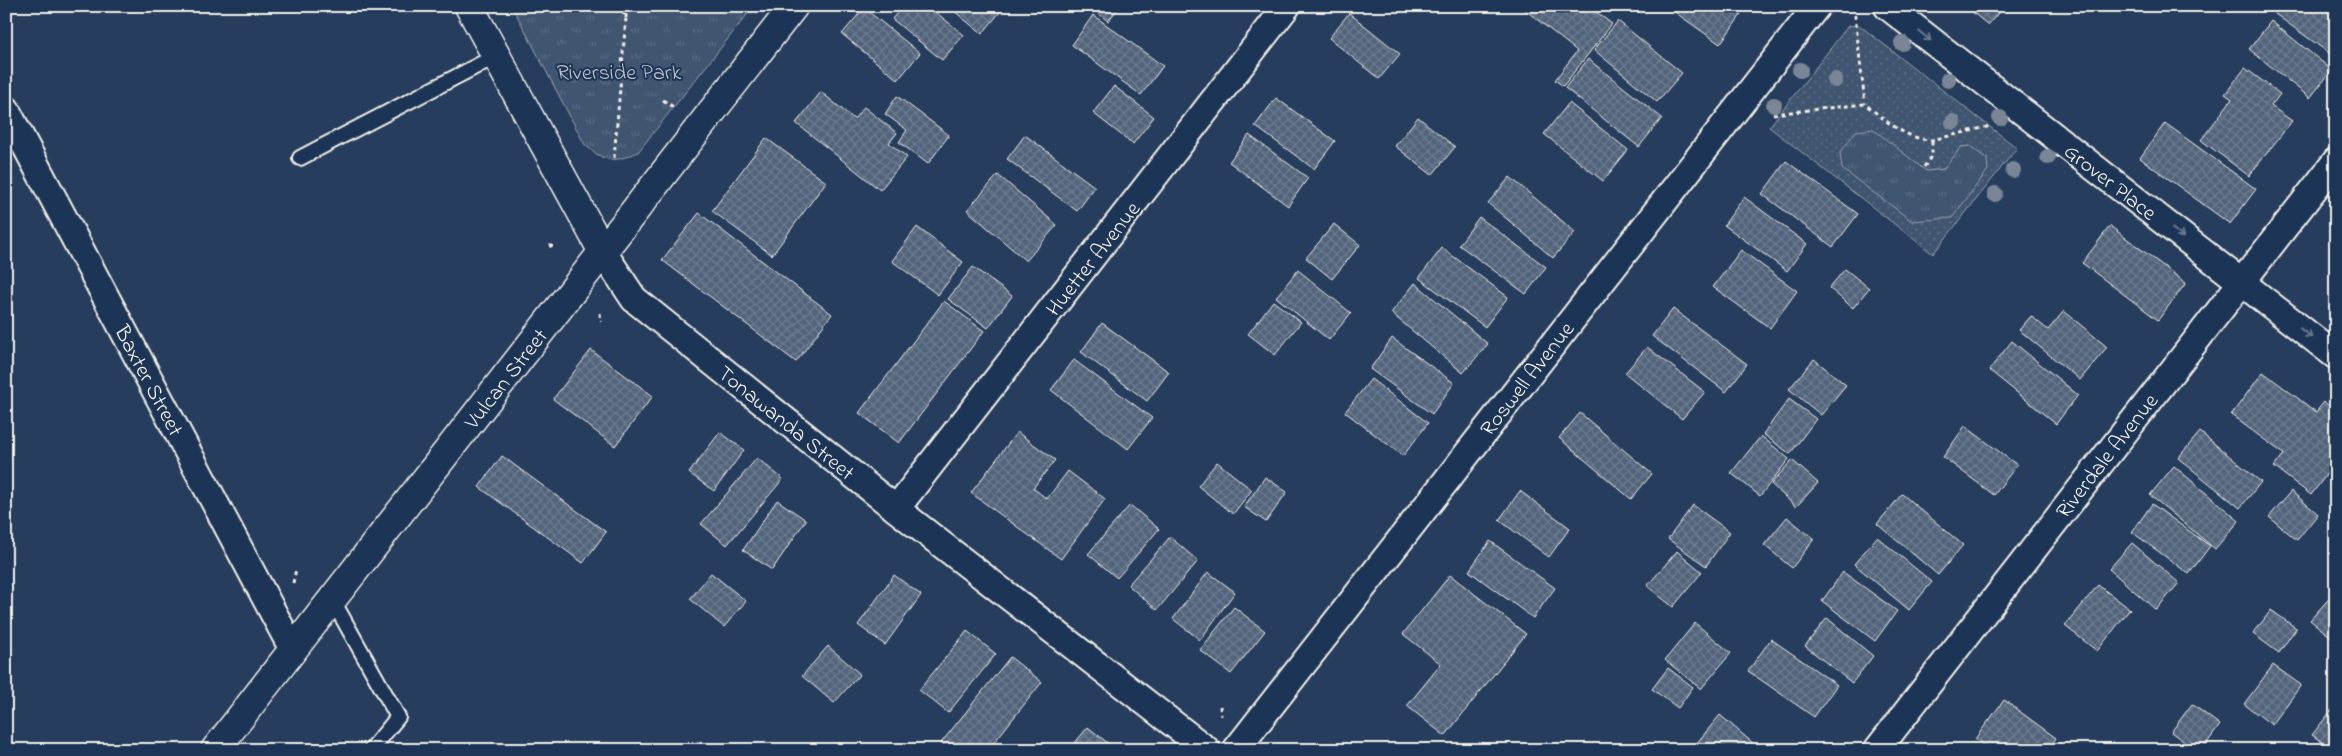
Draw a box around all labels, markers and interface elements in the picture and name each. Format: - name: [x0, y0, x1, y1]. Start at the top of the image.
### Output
- one-way arrow: [1919, 31, 1932, 42]
- park label: Riverside Park: [557, 58, 682, 90]
- street label: Grover Place: [2056, 137, 2162, 230]
- street label: Huetter Avenue: [1039, 196, 1150, 324]
- one-way arrow: [2171, 227, 2184, 238]
- street label: Roswell Avenue: [1473, 316, 1583, 444]
- street label: Baxter Street: [104, 319, 190, 443]
- street label: Vulcan Street: [457, 322, 557, 438]
- one-way arrow: [2299, 327, 2312, 338]
- street label: Tonawanda Street: [710, 359, 861, 490]
- street label: Riverdale Avenue: [2049, 387, 2168, 526]

